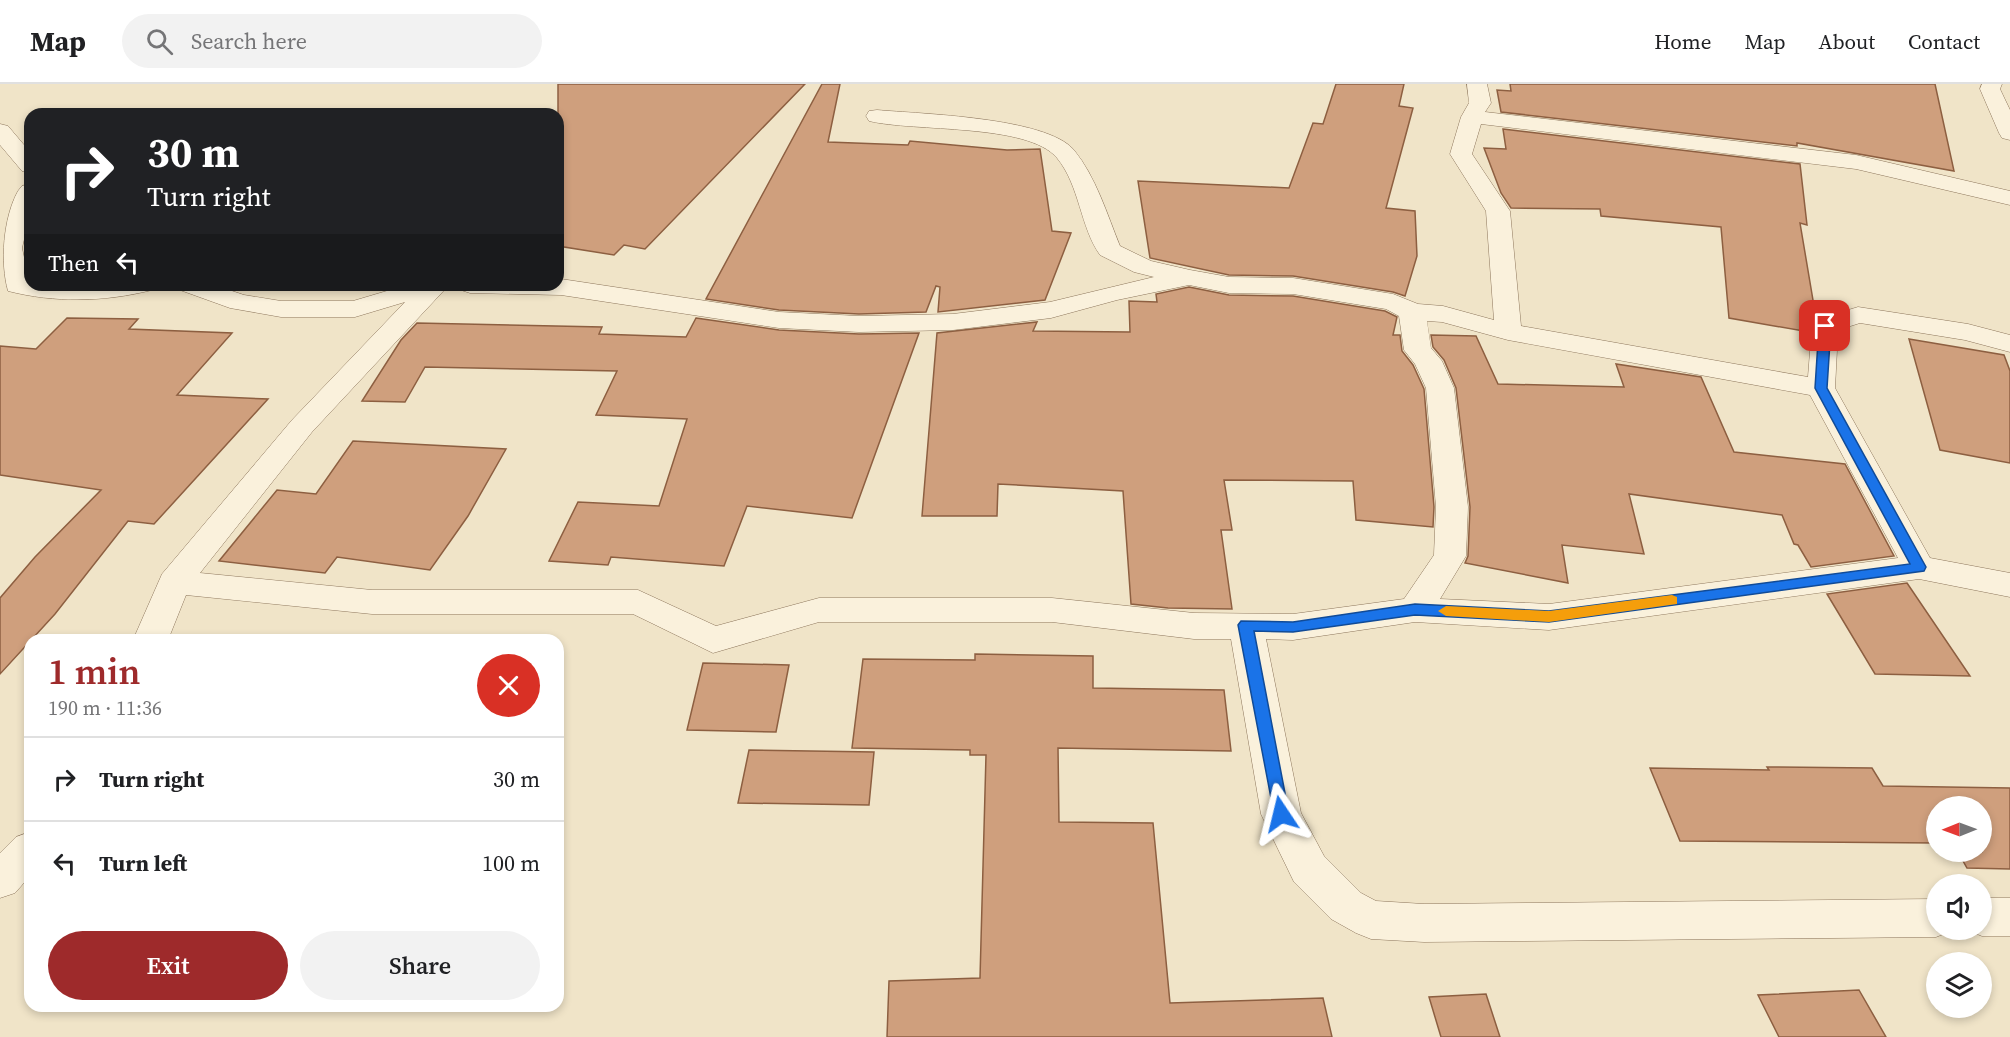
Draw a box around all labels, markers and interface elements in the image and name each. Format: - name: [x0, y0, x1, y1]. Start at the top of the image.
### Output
- search box: [122, 14, 542, 68]
- text: Map: [30, 22, 86, 60]
- icon: search: [143, 25, 176, 58]
- text: Search here: [191, 26, 307, 56]
- text: Home: [1654, 27, 1712, 56]
- text: Map: [1745, 27, 1786, 56]
- text: About: [1819, 27, 1875, 56]
- text: Contact: [1908, 27, 1980, 56]
- text: 30 m: [147, 123, 240, 181]
- icon: right: [48, 132, 126, 210]
- text: Turn right: [147, 178, 271, 215]
- icon: left: [111, 246, 144, 279]
- text: Then: [48, 248, 99, 278]
- pin: [1799, 300, 1850, 351]
- icon: arrive: [1808, 309, 1841, 342]
- text: 1 min: [48, 647, 140, 696]
- button: close: [477, 654, 540, 717]
- text: 190 m · 11:36: [48, 694, 162, 722]
- icon: right: [48, 763, 81, 796]
- text: Turn right: [99, 764, 204, 794]
- text: 30 m: [493, 764, 540, 794]
- position arrow: [1249, 782, 1313, 846]
- north arrow: [1926, 796, 1992, 862]
- map controls: [1926, 796, 1992, 1018]
- icon: left: [48, 847, 81, 880]
- text: Turn left: [99, 848, 187, 878]
- text: 100 m: [482, 848, 540, 878]
- button: sound: [1926, 874, 1992, 940]
- button: Exit: [48, 931, 288, 1000]
- button: Share: [300, 931, 540, 1000]
- button: layers: [1926, 952, 1992, 1018]

